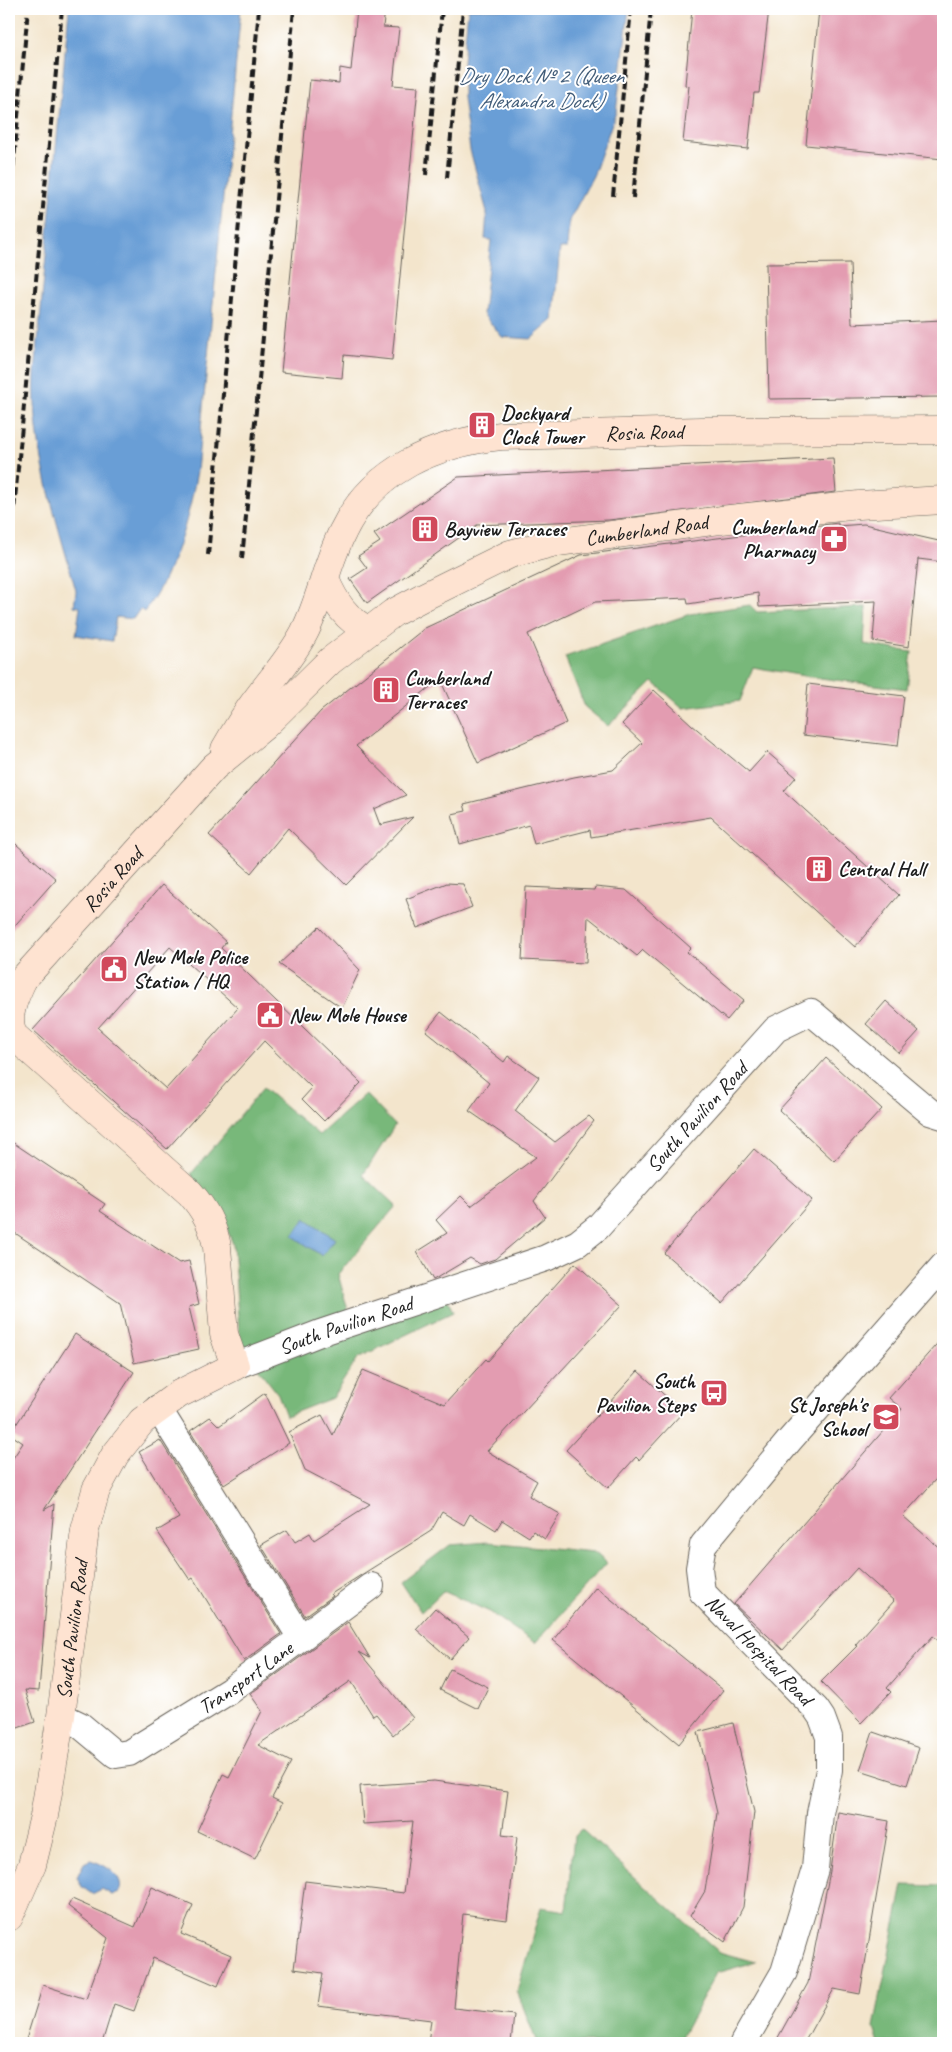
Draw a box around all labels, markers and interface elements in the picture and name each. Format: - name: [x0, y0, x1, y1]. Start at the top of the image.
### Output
- water label: Dry Dock № 2 (Queen Alexandra Dock): [458, 62, 626, 115]
- place label: Dockyard Clock Tower: [501, 400, 586, 450]
- building icon: Dockyard Clock Tower: [467, 410, 497, 440]
- street label: Rosia Road: [605, 418, 687, 446]
- street label: Cumberland Road: [584, 508, 713, 551]
- building icon: Bayview Terraces: [410, 514, 440, 544]
- place label: Cumberland Pharmacy: [731, 514, 819, 565]
- place label: Bayview Terraces: [444, 516, 569, 542]
- pharmacy icon: Cumberland Pharmacy: [819, 524, 849, 554]
- place label: Cumberland Terraces: [405, 665, 493, 715]
- building icon: Cumberland Terraces: [371, 675, 401, 705]
- street label: Rosia Road: [77, 839, 151, 917]
- building icon: Central Hall: [804, 854, 834, 884]
- place label: Central Hall: [838, 856, 929, 882]
- place label: New Mole Police Station / HQ: [133, 944, 249, 994]
- public building icon: New Mole Police Station / HQ: [99, 954, 129, 984]
- public building icon: New Mole House: [255, 1000, 285, 1030]
- place label: New Mole House: [289, 1002, 408, 1028]
- street label: South Pavilion Road: [640, 1054, 755, 1178]
- street label: South Pavilion Road: [275, 1289, 419, 1361]
- place label: South Pavilion Steps: [596, 1368, 698, 1418]
- bus stop icon: South Pavilion Steps: [699, 1378, 729, 1408]
- place label: St Joseph's School: [788, 1392, 871, 1442]
- school or university icon: St Joseph's School: [871, 1402, 901, 1432]
- street label: South Pavilion Road: [50, 1556, 94, 1700]
- street label: Naval Hospital Road: [700, 1589, 821, 1713]
- street label: Transport Lane: [193, 1634, 300, 1720]

